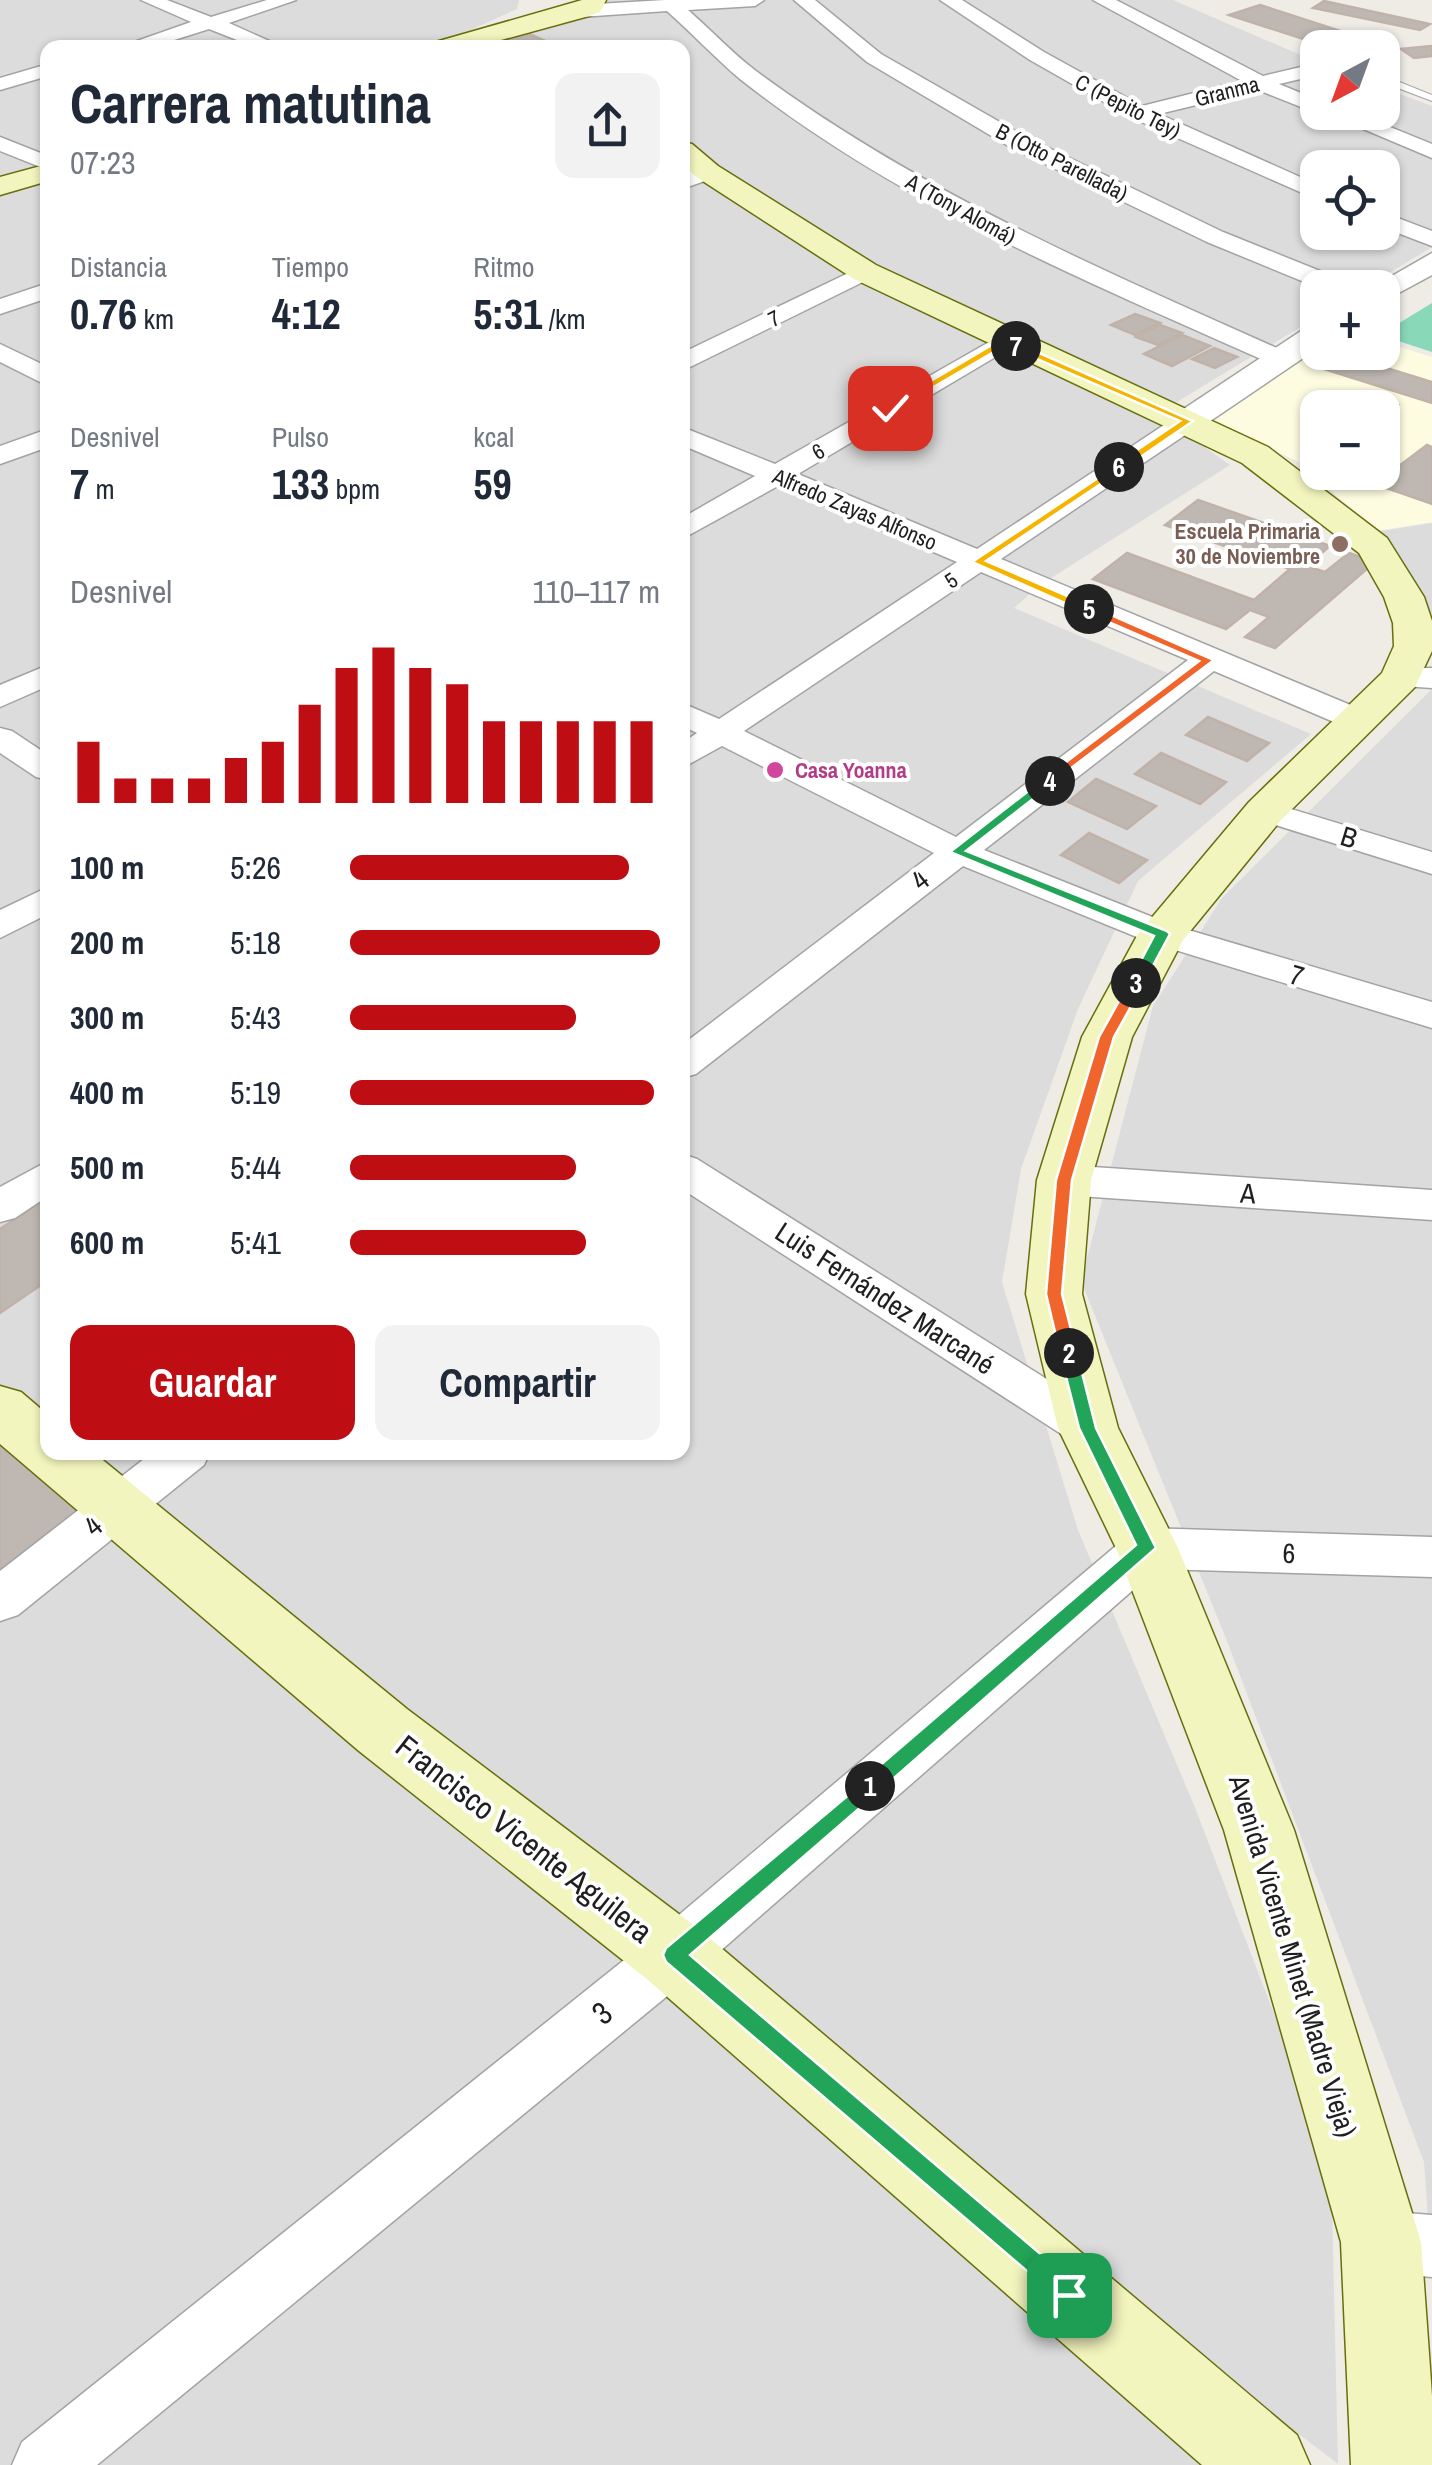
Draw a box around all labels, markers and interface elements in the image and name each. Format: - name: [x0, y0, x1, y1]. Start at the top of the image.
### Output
- north arrow: [1300, 30, 1400, 130]
- map controls: [1300, 30, 1400, 490]
- text: Carrera matutina: [70, 66, 431, 140]
- street label: C (Pepito Tey): [1070, 67, 1186, 145]
- street label: Granma: [1192, 69, 1262, 113]
- button: share: [555, 73, 660, 178]
- street label: B (Otto Parellada): [991, 116, 1133, 208]
- text: 07:23: [70, 141, 136, 184]
- button: locate: [1300, 150, 1400, 250]
- street label: A (Tony Alomá): [900, 166, 1021, 252]
- text: Distancia: [70, 248, 167, 286]
- text: Tiempo: [272, 248, 349, 286]
- text: Ritmo: [473, 248, 535, 286]
- button: +: [1300, 270, 1400, 370]
- text: 0.76: [70, 286, 137, 342]
- text: 4:12: [272, 286, 341, 342]
- text: 5:31: [473, 286, 542, 342]
- text: km: [137, 300, 174, 338]
- text: /km: [542, 300, 586, 338]
- street label: 7: [763, 302, 785, 334]
- pin: 7: [991, 321, 1041, 371]
- text: 7: [1010, 327, 1022, 365]
- pin: [848, 366, 933, 451]
- icon: check: [863, 381, 918, 436]
- button: −: [1300, 390, 1400, 490]
- text: Desnivel: [70, 418, 159, 456]
- text: Pulso: [272, 418, 329, 456]
- text: kcal: [473, 418, 514, 456]
- street label: 6: [806, 435, 830, 467]
- pin: 6: [1094, 442, 1144, 492]
- text: 6: [1113, 448, 1125, 486]
- text: 7: [70, 456, 89, 512]
- text: 133: [272, 456, 329, 512]
- text: 59: [473, 456, 512, 512]
- street label: Alfredo Zayas Alfonso: [767, 461, 942, 557]
- text: m: [89, 470, 115, 508]
- text: bpm: [329, 470, 380, 508]
- place label: Escuela Primaria 30 de Noviembre: [1175, 516, 1320, 571]
- marker: Escuela Primaria 30 de Noviembre: [1329, 533, 1351, 555]
- street label: 5: [938, 565, 964, 595]
- text: Desnivel: [70, 570, 172, 613]
- text: 110–117 m: [533, 570, 660, 613]
- pin: 5: [1064, 584, 1114, 634]
- text: 5: [1083, 590, 1095, 628]
- place label: Casa Yoanna: [795, 755, 907, 785]
- pin: 4: [1025, 756, 1075, 806]
- marker: Casa Yoanna: [764, 759, 786, 781]
- text: 4: [1044, 762, 1056, 800]
- street label: B: [1336, 817, 1362, 857]
- text: 100 m: [70, 846, 144, 889]
- text: 5:26: [230, 846, 281, 889]
- street label: 4: [903, 861, 937, 899]
- text: 200 m: [70, 921, 144, 964]
- text: 5:18: [230, 921, 281, 964]
- street label: 7: [1285, 955, 1309, 995]
- pin: 3: [1111, 958, 1161, 1008]
- text: 3: [1130, 964, 1142, 1002]
- text: 300 m: [70, 996, 144, 1039]
- text: 5:43: [230, 996, 281, 1039]
- text: 400 m: [70, 1071, 144, 1114]
- text: 5:19: [230, 1071, 281, 1114]
- text: 500 m: [70, 1146, 144, 1189]
- text: 5:44: [230, 1146, 281, 1189]
- street label: A: [1238, 1173, 1258, 1213]
- street label: Luis Fernández Marcané: [768, 1213, 1002, 1383]
- text: 600 m: [70, 1221, 144, 1264]
- text: 5:41: [230, 1221, 281, 1264]
- button: Guardar: [70, 1325, 355, 1440]
- button: Compartir: [375, 1325, 660, 1440]
- pin: 2: [1044, 1328, 1094, 1378]
- text: 2: [1063, 1334, 1075, 1372]
- street label: 4: [76, 1507, 110, 1545]
- street label: 6: [1282, 1534, 1296, 1572]
- street label: Francisco Vicente Aguilera: [387, 1725, 662, 1953]
- pin: 1: [845, 1761, 895, 1811]
- text: 1: [864, 1767, 876, 1805]
- street label: Avenida Vicente Minet (Madre Vieja): [1219, 1769, 1366, 2142]
- street label: 3: [582, 1991, 621, 2034]
- pin: [1027, 2253, 1112, 2338]
- icon: arrive: [1042, 2268, 1097, 2323]

